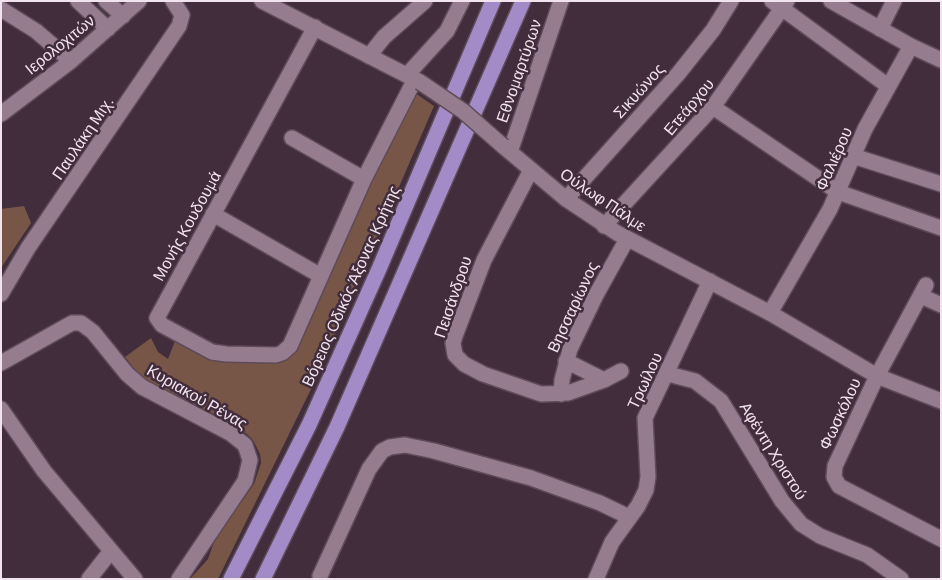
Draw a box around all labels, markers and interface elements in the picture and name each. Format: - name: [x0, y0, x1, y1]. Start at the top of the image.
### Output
- street label: Ιερολοχιτών: [21, 11, 99, 79]
- street label: Εθνομαρτύρων: [492, 17, 546, 125]
- street label: Σικυώνος: [609, 60, 669, 122]
- street label: Ετεάρχου: [660, 75, 718, 139]
- street label: Παυλάκη Μιχ.: [48, 93, 118, 183]
- street label: Φαλιέρου: [812, 124, 856, 194]
- street label: Ούλωφ Πάλμε: [556, 164, 650, 236]
- street label: Μονής Κουδουμά: [149, 168, 225, 284]
- street label: Βόρειος Οδικός Άξονας Κρήτης: [298, 183, 404, 389]
- street label: Πεισάνδρου: [430, 254, 476, 340]
- street label: Βησσαρίωνος: [544, 258, 602, 356]
- street label: Τρωίλου: [624, 350, 666, 412]
- street label: Κυριακού Ρένας: [143, 360, 251, 434]
- street label: Φωσκόλου: [815, 375, 865, 453]
- street label: Αφέντη Χριστού: [735, 399, 811, 503]

